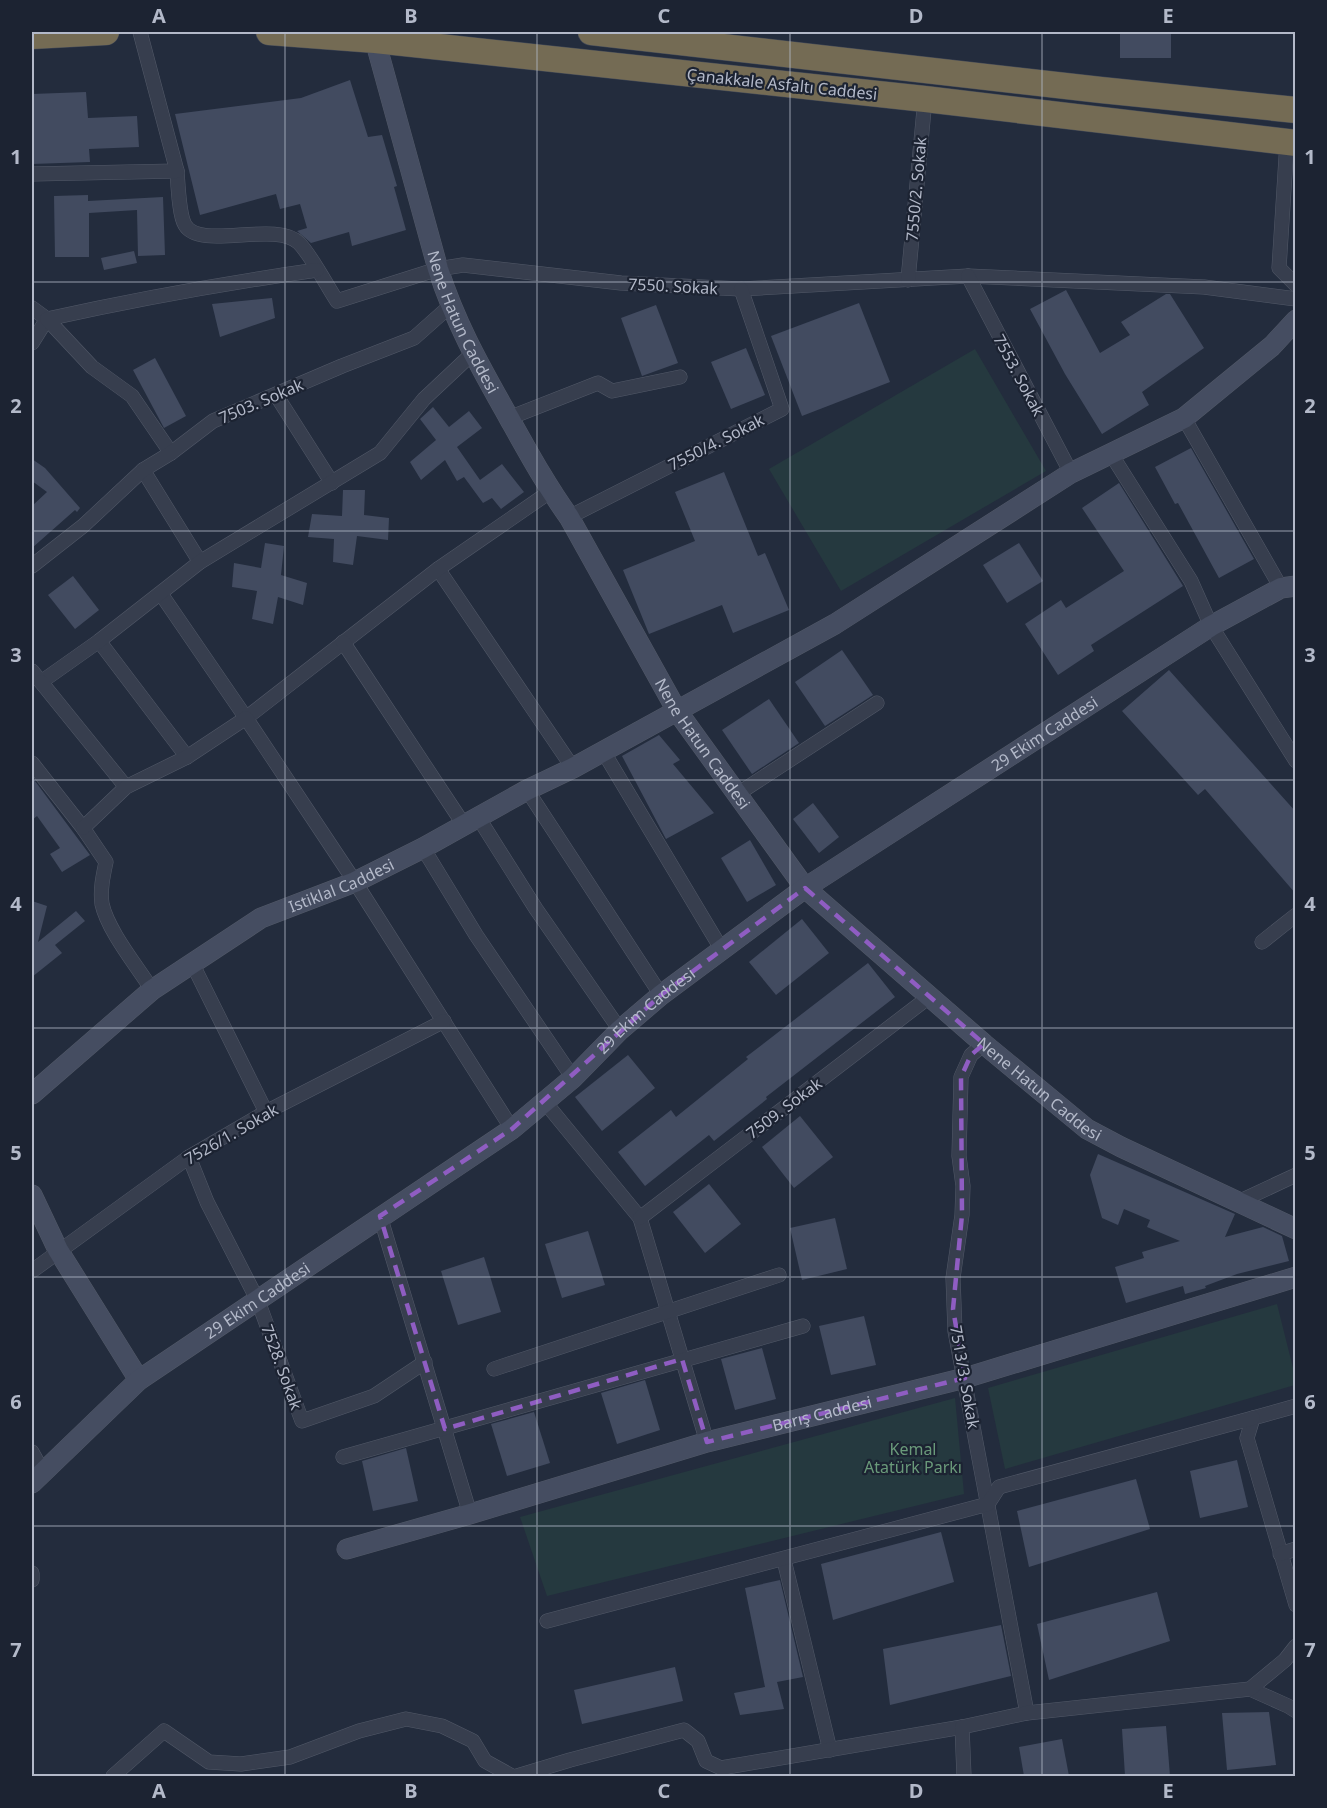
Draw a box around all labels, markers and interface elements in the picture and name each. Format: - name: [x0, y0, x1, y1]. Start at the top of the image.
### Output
- text: A: [152, 2, 166, 29]
- text: B: [404, 2, 418, 29]
- text: C: [658, 2, 671, 29]
- text: D: [909, 2, 923, 29]
- text: E: [1162, 2, 1174, 29]
- street label: Çanakkale Asfaltı Caddesi: [686, 63, 878, 105]
- street label: 7550/2. Sokak: [900, 135, 932, 242]
- text: 1: [10, 143, 22, 170]
- text: 1: [1304, 143, 1316, 170]
- street label: Nene Hatun Caddesi: [422, 248, 504, 397]
- street label: 7550. Sokak: [628, 273, 719, 299]
- street label: 7553. Sokak: [988, 330, 1050, 420]
- street label: 7503. Sokak: [215, 373, 307, 429]
- text: 2: [10, 392, 22, 419]
- text: 2: [1304, 392, 1316, 419]
- street label: 7550/4. Sokak: [664, 408, 768, 476]
- text: 3: [10, 641, 22, 668]
- text: 3: [1304, 641, 1316, 668]
- street label: Nene Hatun Caddesi: [650, 674, 755, 813]
- street label: 29 Ekim Caddesi: [987, 691, 1102, 776]
- street label: Istiklal Caddesi: [285, 853, 398, 917]
- text: 4: [10, 890, 22, 917]
- text: 4: [1304, 890, 1316, 917]
- street label: 29 Ekim Caddesi: [592, 962, 699, 1059]
- street label: Nene Hatun Caddesi: [972, 1032, 1106, 1146]
- street label: 7509. Sokak: [742, 1072, 827, 1144]
- street label: 7526/1. Sokak: [180, 1098, 282, 1170]
- text: 5: [10, 1139, 22, 1166]
- text: 5: [1304, 1139, 1316, 1166]
- street label: 29 Ekim Caddesi: [200, 1257, 314, 1344]
- street label: 7528. Sokak: [256, 1321, 308, 1413]
- street label: 7513/3. Sokak: [945, 1324, 985, 1431]
- text: 6: [10, 1388, 22, 1415]
- text: 6: [1304, 1388, 1316, 1415]
- street label: Barış Caddesi: [770, 1391, 874, 1436]
- park label: Kemal Atatürk Parkı: [864, 1438, 962, 1478]
- text: 7: [10, 1636, 22, 1663]
- text: 7: [1304, 1636, 1316, 1663]
- text: A: [152, 1777, 166, 1804]
- text: B: [404, 1777, 418, 1804]
- text: C: [658, 1777, 671, 1804]
- text: D: [909, 1777, 923, 1804]
- text: E: [1162, 1777, 1174, 1804]

